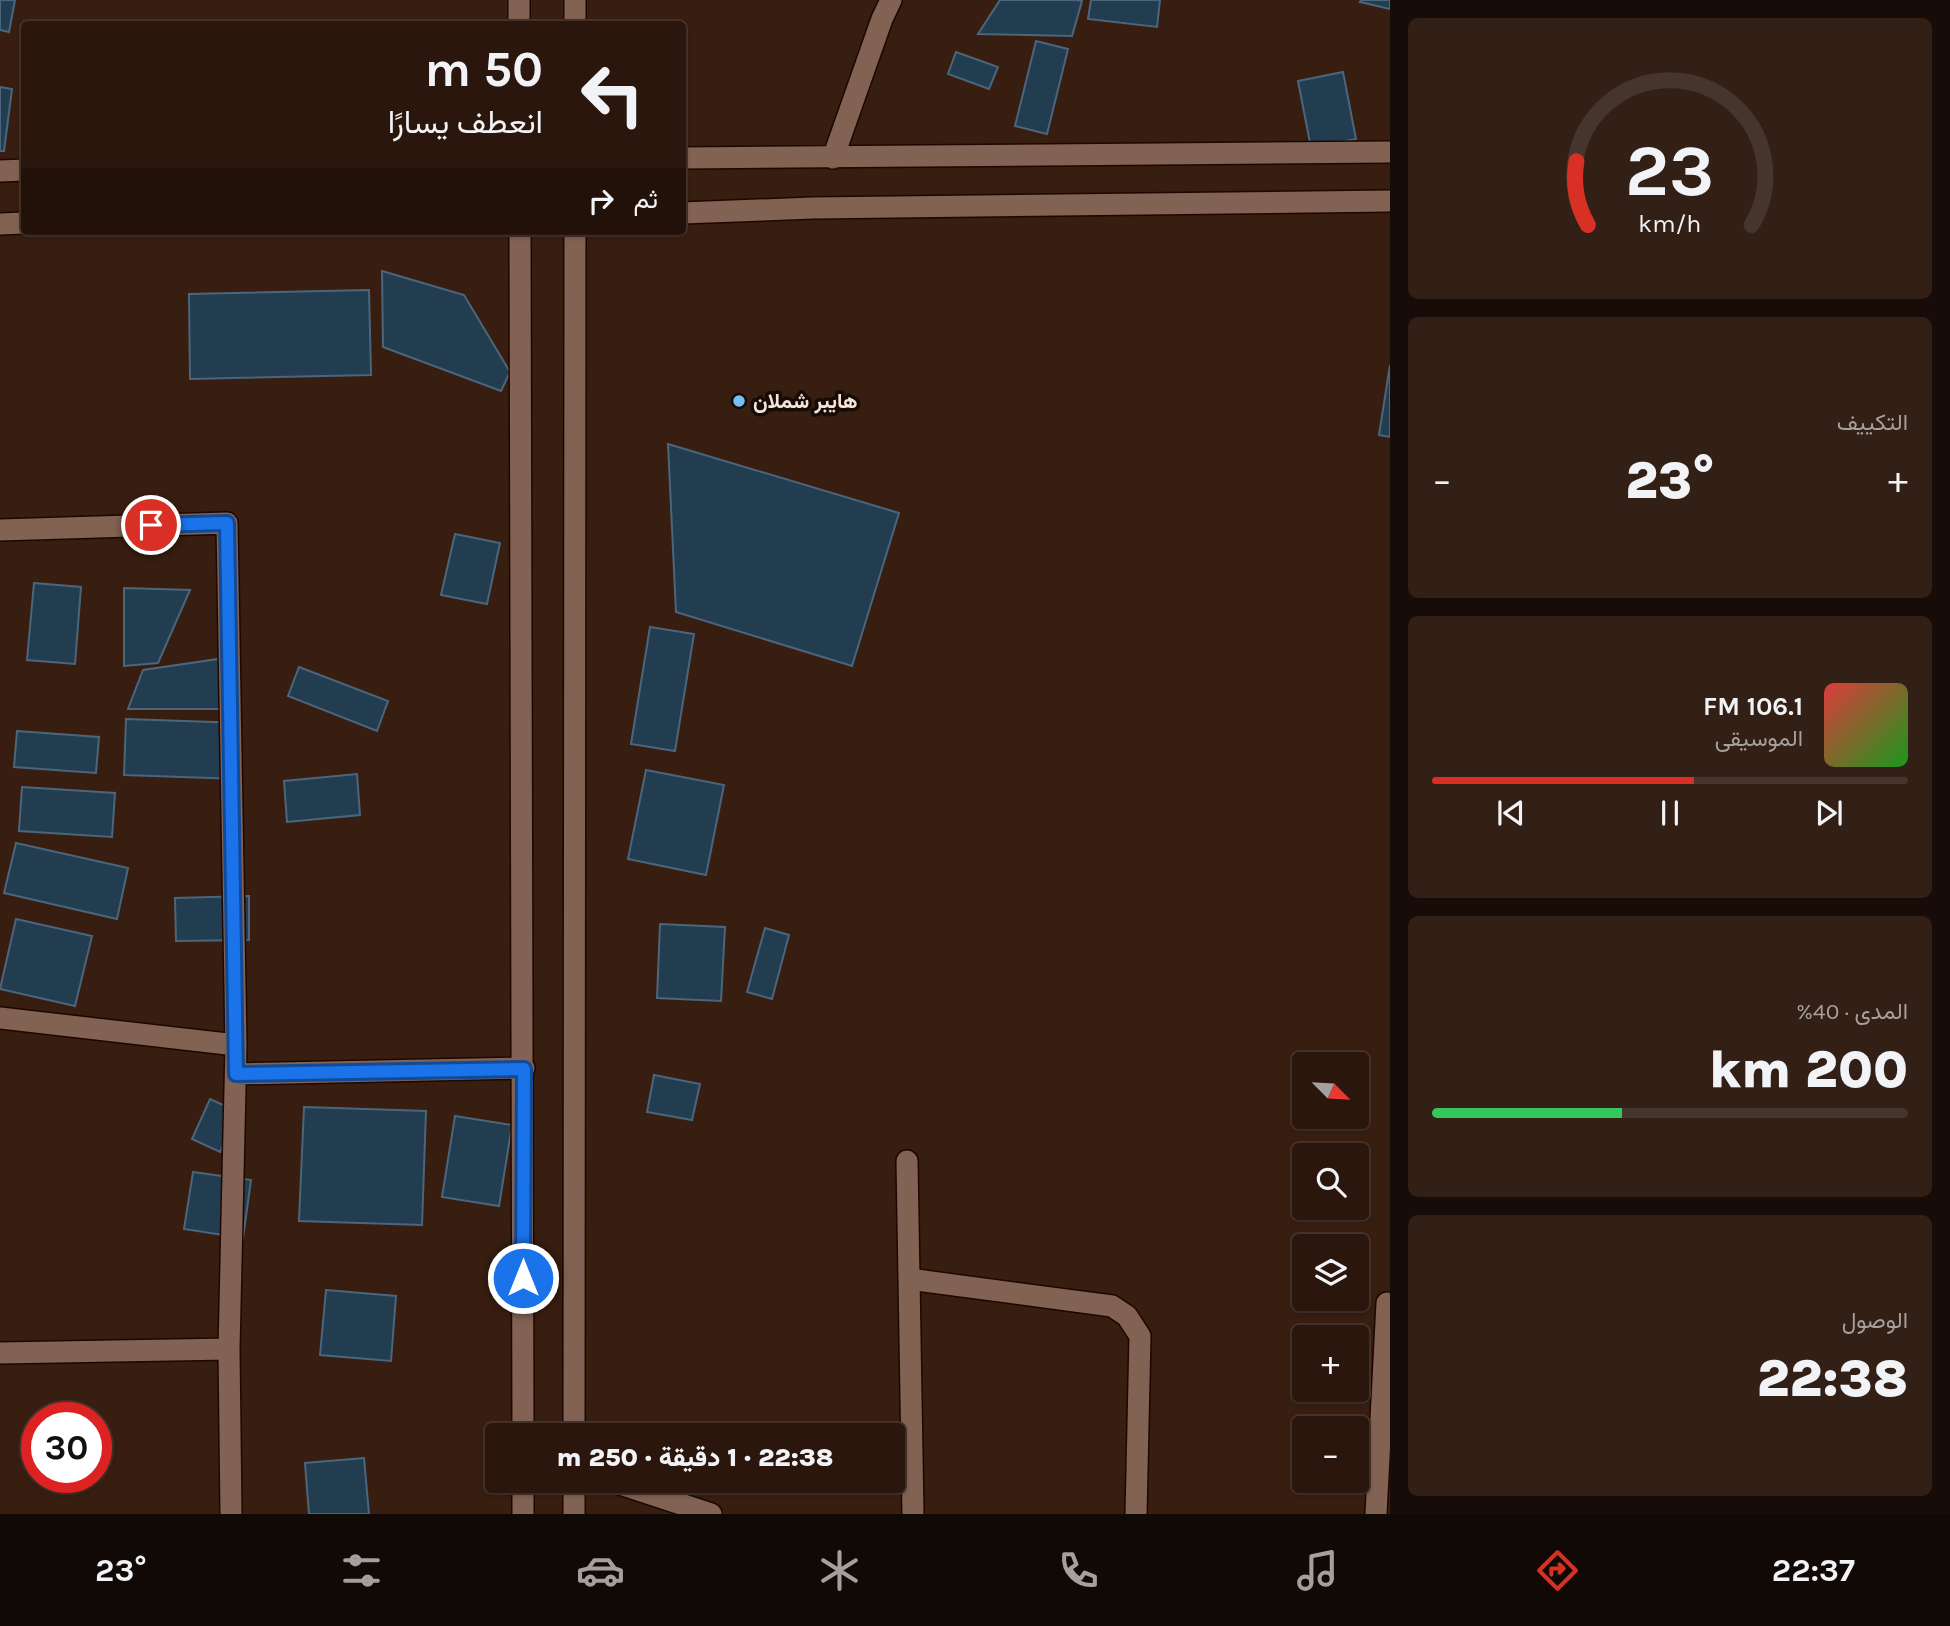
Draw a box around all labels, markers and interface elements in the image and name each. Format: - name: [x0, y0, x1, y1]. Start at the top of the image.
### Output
- text: 50 m: [425, 41, 543, 98]
- icon: left: [567, 49, 658, 140]
- text: انعطف يسارًا: [388, 104, 543, 141]
- text: 23: [1625, 128, 1715, 213]
- icon: right: [582, 182, 620, 220]
- text: ثم: [634, 184, 658, 215]
- text: km/h: [1638, 208, 1702, 237]
- place label: هايبر شملان: [753, 389, 858, 414]
- marker: هايبر شملان: [731, 393, 747, 409]
- text: التكييف: [1837, 409, 1908, 436]
- text: 23°: [1625, 450, 1715, 511]
- text: −: [1432, 458, 1452, 503]
- text: +: [1888, 458, 1908, 503]
- pin: [121, 495, 181, 555]
- icon: arrive: [132, 506, 170, 544]
- text: 106.1 FM: [1703, 691, 1803, 722]
- text: الموسيقى: [1715, 725, 1803, 752]
- icon: previous: [1492, 794, 1530, 832]
- icon: pause: [1651, 794, 1689, 832]
- icon: next: [1810, 794, 1848, 832]
- text: المدى · 40%: [1796, 998, 1908, 1025]
- text: 200 km: [1709, 1039, 1908, 1100]
- north arrow: [1292, 1052, 1368, 1129]
- map controls: [1292, 1052, 1369, 1493]
- button: search: [1292, 1143, 1369, 1220]
- button: layers: [1292, 1234, 1369, 1311]
- position arrow: [486, 1241, 560, 1315]
- text: الوصول: [1842, 1307, 1908, 1334]
- button: +: [1292, 1325, 1369, 1402]
- text: 22:38: [1757, 1348, 1908, 1409]
- speed limit sign: 30: [21, 1402, 112, 1493]
- button: −: [1292, 1416, 1369, 1493]
- text: 22:38 · 1 دقيقة · 250 m: [556, 1442, 834, 1473]
- icon: filters: [337, 1546, 386, 1595]
- icon: car: [576, 1546, 625, 1595]
- icon: climate: [815, 1546, 864, 1595]
- icon: phone: [1054, 1546, 1103, 1595]
- icon: music: [1293, 1546, 1342, 1595]
- icon: directions: [1533, 1546, 1582, 1595]
- text: 23°: [95, 1552, 147, 1589]
- text: 22:37: [1772, 1552, 1855, 1589]

